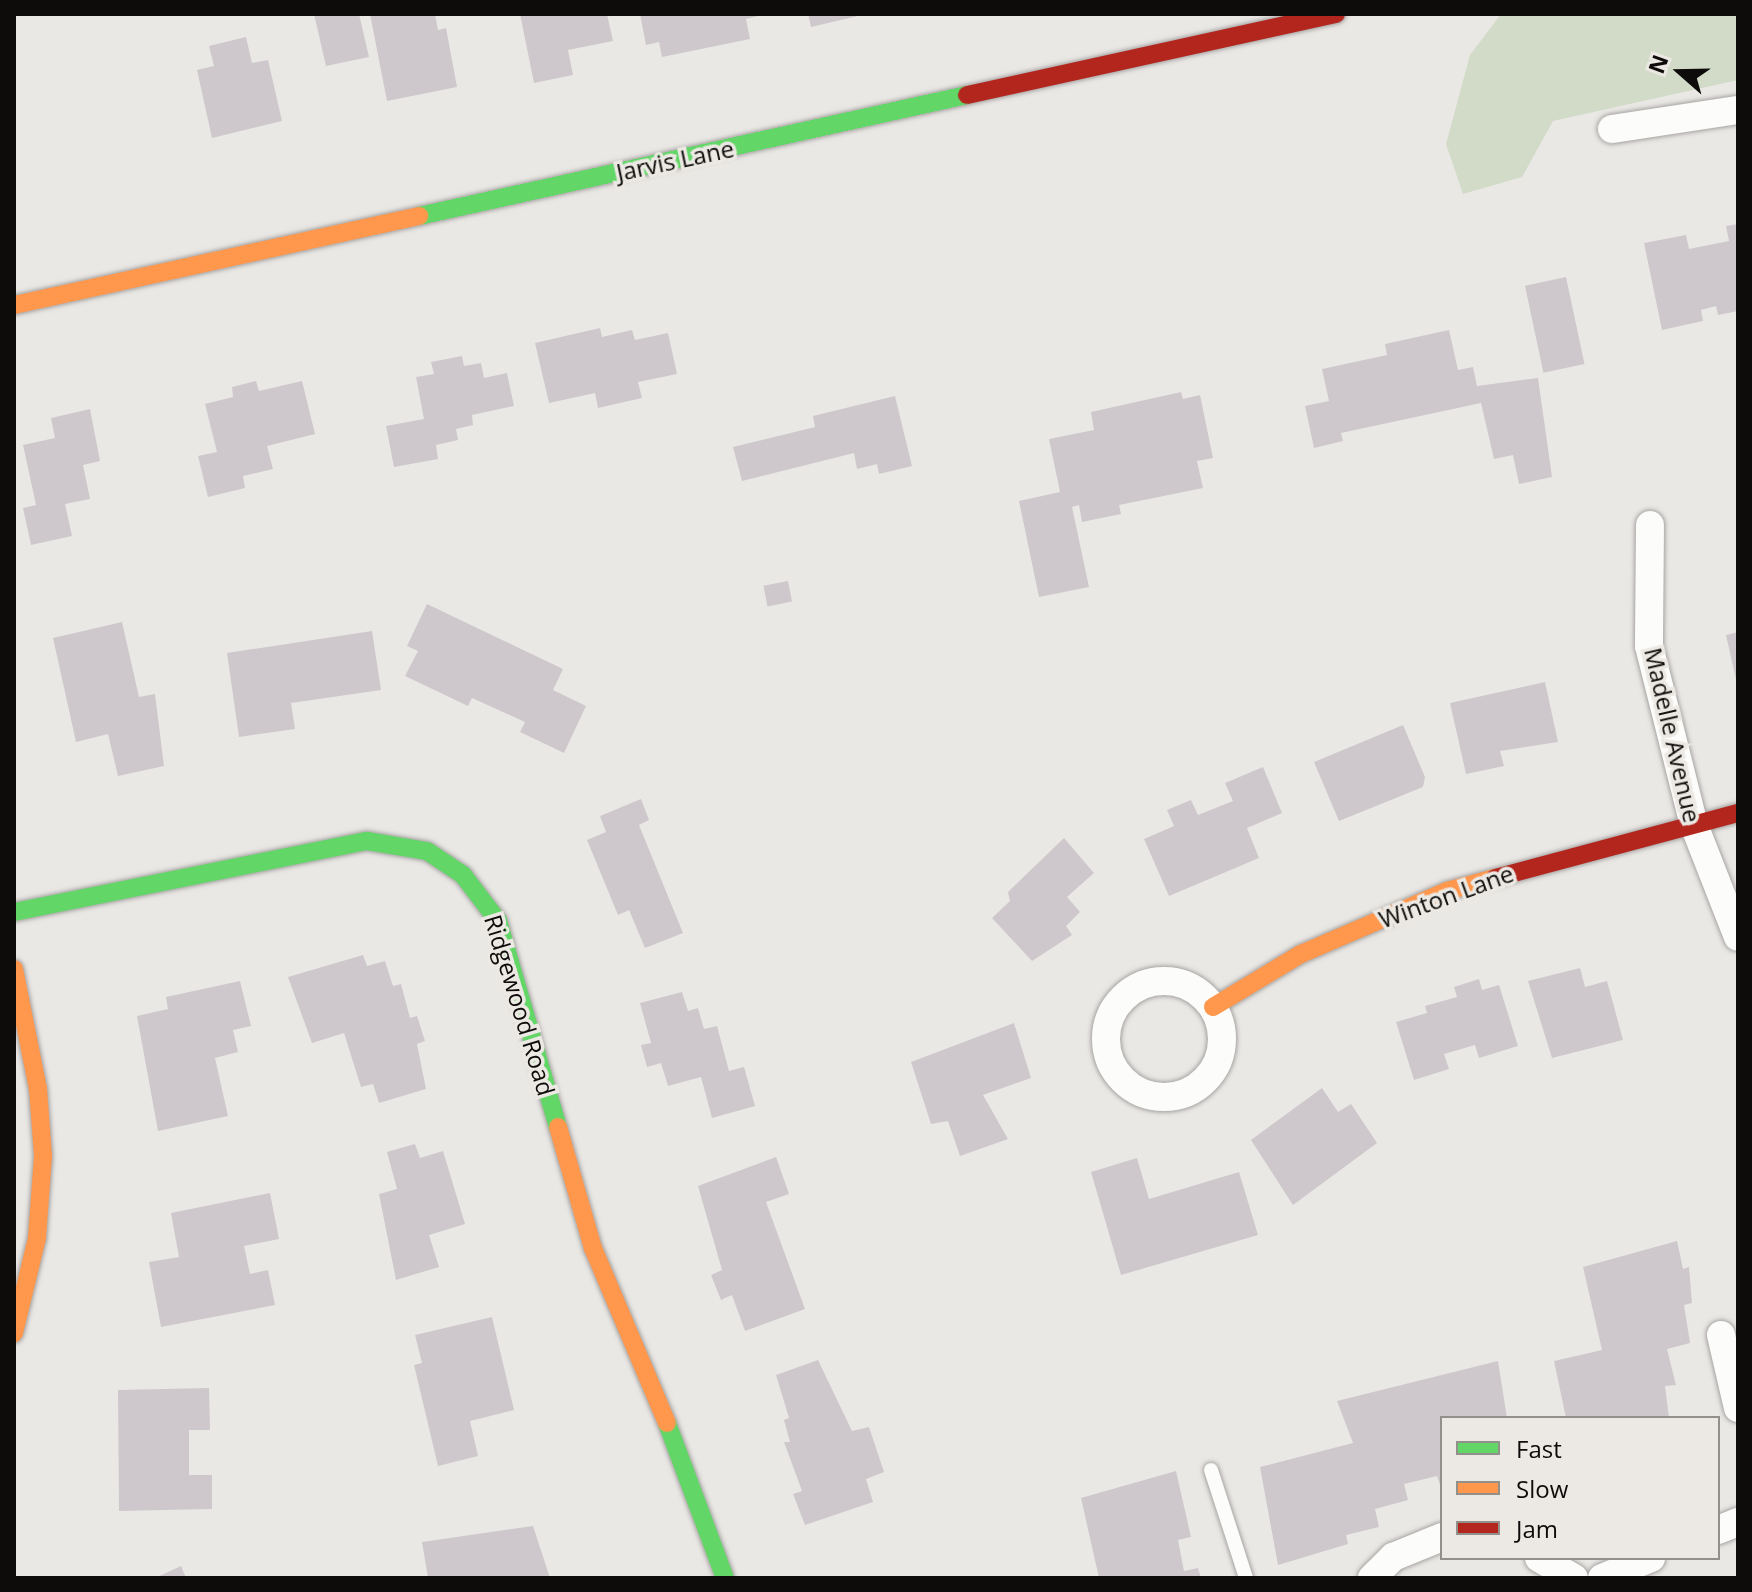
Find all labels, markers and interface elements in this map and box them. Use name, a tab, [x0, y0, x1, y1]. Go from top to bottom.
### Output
north arrow	[1640, 32, 1720, 112]
text: N	[1640, 50, 1675, 77]
street label: Jarvis Lane	[614, 134, 736, 186]
street label: Madelle Avenue	[1639, 645, 1707, 825]
street label: Winton Lane	[1375, 858, 1517, 934]
street label: Ridgewood Road	[479, 911, 561, 1099]
legend	[1440, 1416, 1720, 1560]
text: Fast	[1516, 1432, 1562, 1465]
text: Slow	[1516, 1472, 1568, 1505]
text: Jam	[1516, 1512, 1558, 1545]

